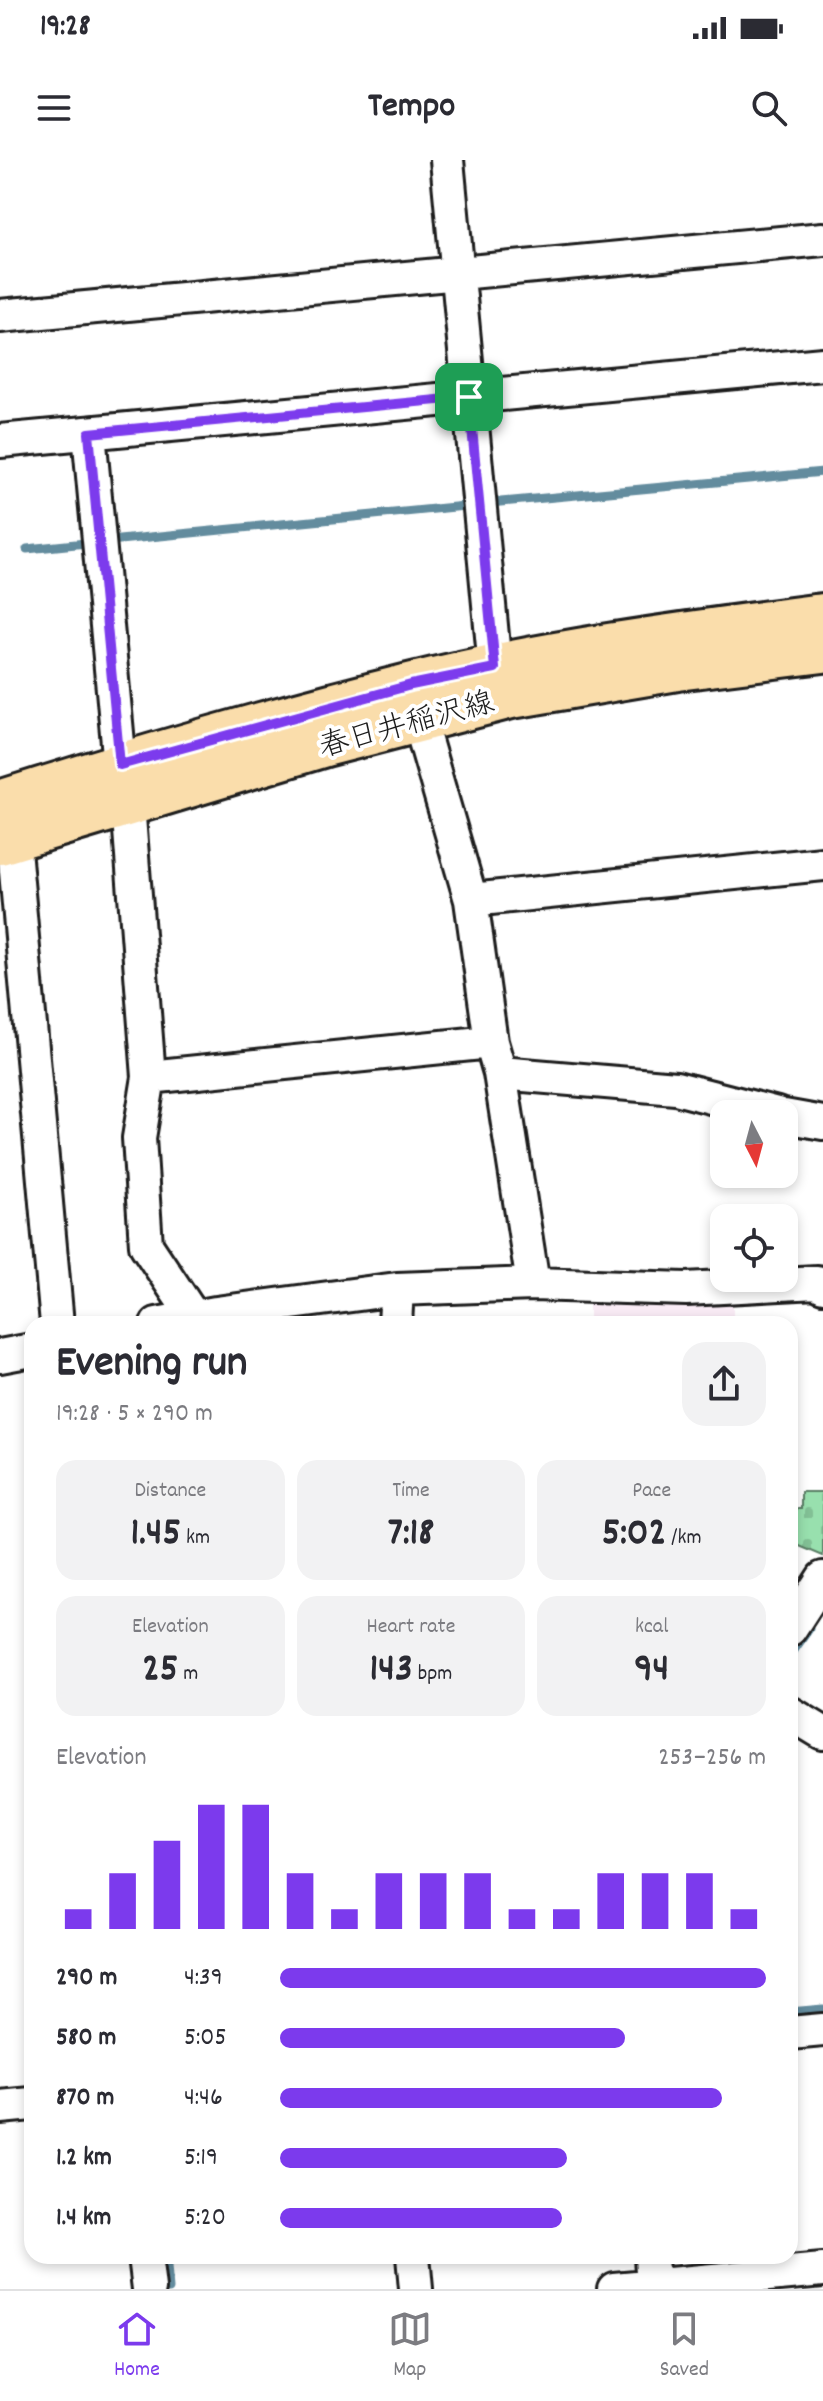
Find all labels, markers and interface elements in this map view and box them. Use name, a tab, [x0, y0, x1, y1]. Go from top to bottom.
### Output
text: 19:28	[40, 7, 90, 50]
text: Tempo	[368, 82, 455, 134]
icon: menu	[32, 86, 76, 130]
icon: search	[747, 86, 791, 130]
pin	[435, 363, 503, 431]
icon: arrive	[447, 375, 491, 419]
street label: 春日井稲沢線	[315, 683, 500, 771]
north arrow	[710, 1100, 798, 1188]
map controls	[710, 1100, 798, 1292]
button: locate	[710, 1204, 798, 1292]
text: Evening run	[56, 1334, 247, 1397]
button: share	[682, 1342, 766, 1426]
text: 19:28 · 5 × 290 m	[56, 1396, 213, 1433]
text: Distance	[134, 1476, 206, 1507]
text: Time	[392, 1476, 430, 1507]
text: Pace	[632, 1476, 671, 1507]
text: 1.45	[130, 1507, 181, 1564]
text: 7:18	[388, 1507, 434, 1564]
text: 5:02	[602, 1507, 666, 1564]
text: km	[181, 1523, 210, 1554]
text: /km	[666, 1523, 702, 1554]
text: Elevation	[132, 1612, 209, 1643]
text: Heart rate	[367, 1612, 455, 1643]
text: kcal	[635, 1612, 668, 1643]
text: 25	[142, 1643, 178, 1700]
text: 143	[370, 1643, 413, 1700]
text: 94	[634, 1643, 669, 1700]
text: m	[178, 1659, 198, 1690]
text: bpm	[413, 1659, 452, 1690]
text: Elevation	[56, 1740, 146, 1777]
text: 253–256 m	[658, 1740, 766, 1777]
text: 290 m	[56, 1960, 117, 1997]
text: 4:39	[184, 1960, 223, 1997]
text: 580 m	[56, 2020, 116, 2057]
text: 5:05	[184, 2020, 227, 2057]
text: 870 m	[56, 2080, 114, 2117]
text: 4:46	[184, 2080, 223, 2117]
text: 1.2 km	[56, 2140, 112, 2177]
text: 5:19	[184, 2140, 218, 2177]
text: 1.4 km	[56, 2200, 111, 2237]
text: 5:20	[184, 2200, 226, 2237]
tab: Home	[114, 2307, 160, 2386]
tab: Map	[388, 2307, 432, 2386]
tab: Saved	[660, 2307, 709, 2386]

